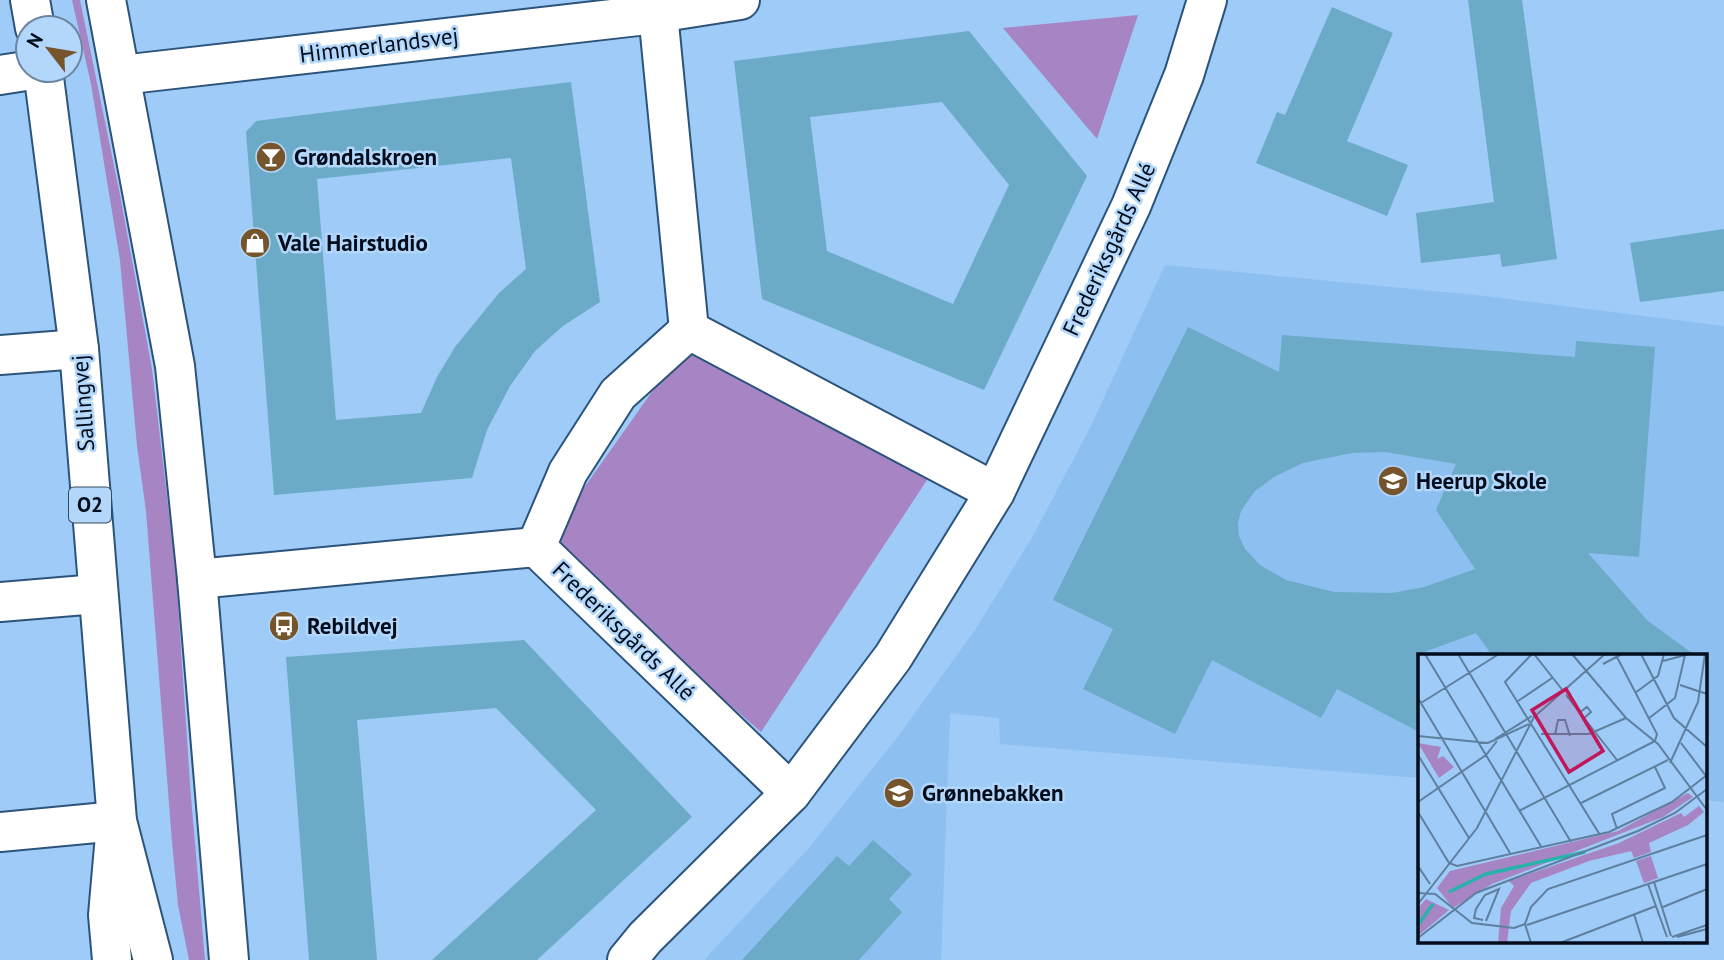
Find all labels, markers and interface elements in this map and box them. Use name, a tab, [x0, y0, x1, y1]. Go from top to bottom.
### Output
north arrow	[14, 14, 84, 84]
street label: Himmerlandsvej	[298, 20, 460, 69]
text: N	[21, 29, 48, 52]
bar icon: Grøndalskroen	[254, 140, 288, 174]
place label: Grøndalskroen	[294, 142, 437, 171]
street label: Frederiksgårds Allé	[1056, 158, 1161, 340]
shop icon: Vale Hairstudio	[238, 226, 272, 260]
place label: Vale Hairstudio	[277, 228, 428, 257]
street label: Sallingvej	[65, 354, 100, 452]
school or university icon: Heerup Skole	[1376, 464, 1410, 498]
place label: Heerup Skole	[1416, 466, 1547, 495]
road number: O2	[69, 488, 111, 522]
street label: Frederiksgårds Allé	[547, 555, 702, 706]
bus stop icon: Rebildvej	[267, 609, 301, 643]
place label: Rebildvej	[307, 611, 398, 640]
inset map	[1418, 654, 1706, 942]
school or university icon: Grønnebakken	[882, 776, 916, 810]
place label: Grønnebakken	[922, 778, 1063, 807]

